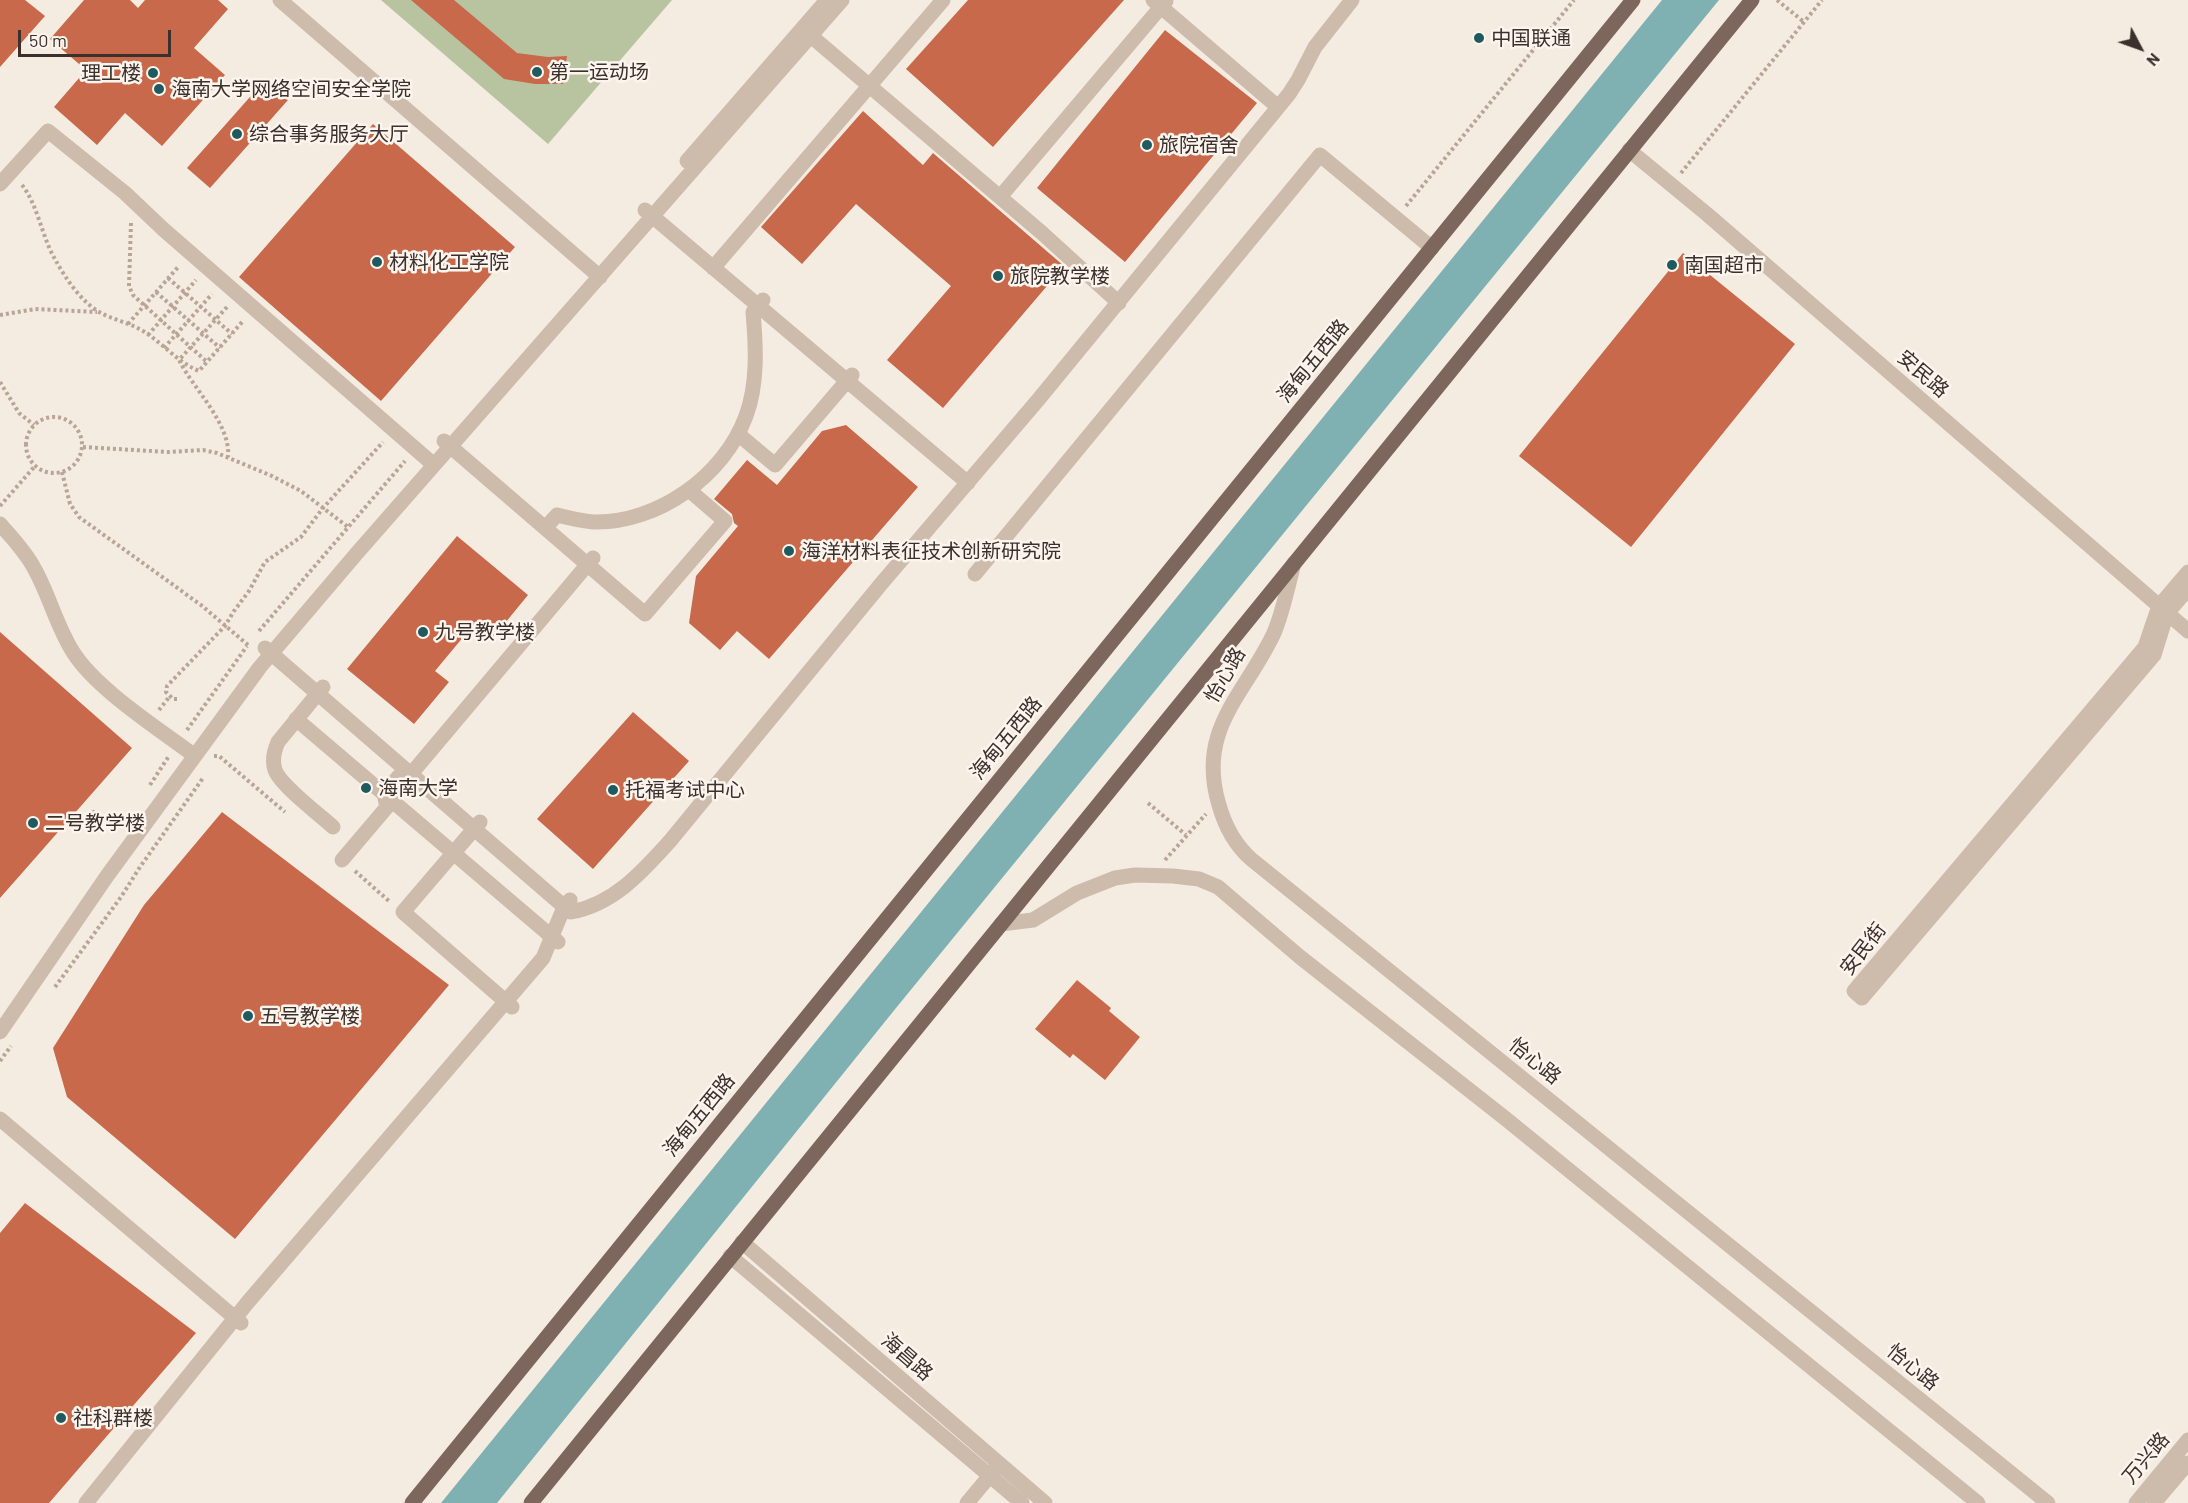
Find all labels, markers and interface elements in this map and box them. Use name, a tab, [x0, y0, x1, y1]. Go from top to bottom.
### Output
scale bar	[21, 18, 174, 56]
north arrow	[2110, 18, 2170, 78]
place label: 中国联通	[1491, 26, 1571, 50]
text: 50 m	[29, 29, 67, 51]
marker: 中国联通	[1472, 31, 1486, 45]
text: N	[2143, 50, 2165, 70]
place label: 第一运动场	[549, 60, 649, 84]
place label: 理工楼	[81, 61, 141, 85]
marker: 第一运动场	[530, 65, 544, 79]
marker: 理工楼	[146, 66, 160, 80]
place label: 海南大学网络空间安全学院	[171, 77, 411, 101]
marker: 海南大学网络空间安全学院	[152, 82, 166, 96]
place label: 综合事务服务大厅	[249, 122, 409, 146]
marker: 综合事务服务大厅	[230, 127, 244, 141]
place label: 旅院宿舍	[1159, 133, 1239, 157]
marker: 旅院宿舍	[1140, 138, 1154, 152]
place label: 材料化工学院	[389, 250, 509, 274]
place label: 南国超市	[1684, 253, 1764, 277]
marker: 材料化工学院	[370, 255, 384, 269]
marker: 南国超市	[1665, 258, 1679, 272]
place label: 旅院教学楼	[1010, 264, 1110, 288]
marker: 旅院教学楼	[991, 269, 1005, 283]
street label: 海甸五西路	[1272, 315, 1354, 407]
street label: 安民路	[1892, 345, 1954, 403]
place label: 海洋材料表征技术创新研究院	[801, 539, 1061, 563]
marker: 海洋材料表征技术创新研究院	[782, 544, 796, 558]
place label: 九号教学楼	[435, 620, 535, 644]
marker: 九号教学楼	[416, 625, 430, 639]
street label: 怡心路	[1200, 643, 1250, 707]
street label: 海甸五西路	[965, 692, 1047, 784]
place label: 海南大学	[378, 776, 458, 800]
place label: 托福考试中心	[625, 778, 745, 802]
marker: 海南大学	[359, 781, 373, 795]
marker: 托福考试中心	[606, 783, 620, 797]
place label: 二号教学楼	[45, 811, 145, 835]
marker: 二号教学楼	[26, 816, 40, 830]
street label: 安民街	[1835, 918, 1891, 980]
place label: 五号教学楼	[260, 1004, 360, 1028]
marker: 五号教学楼	[241, 1009, 255, 1023]
street label: 怡心路	[1504, 1033, 1566, 1089]
street label: 海甸五西路	[658, 1069, 740, 1161]
street label: 海昌路	[876, 1328, 938, 1386]
street label: 怡心路	[1882, 1339, 1944, 1395]
place label: 社科群楼	[73, 1406, 153, 1430]
marker: 社科群楼	[54, 1411, 68, 1425]
street label: 万兴路	[2118, 1427, 2174, 1489]

